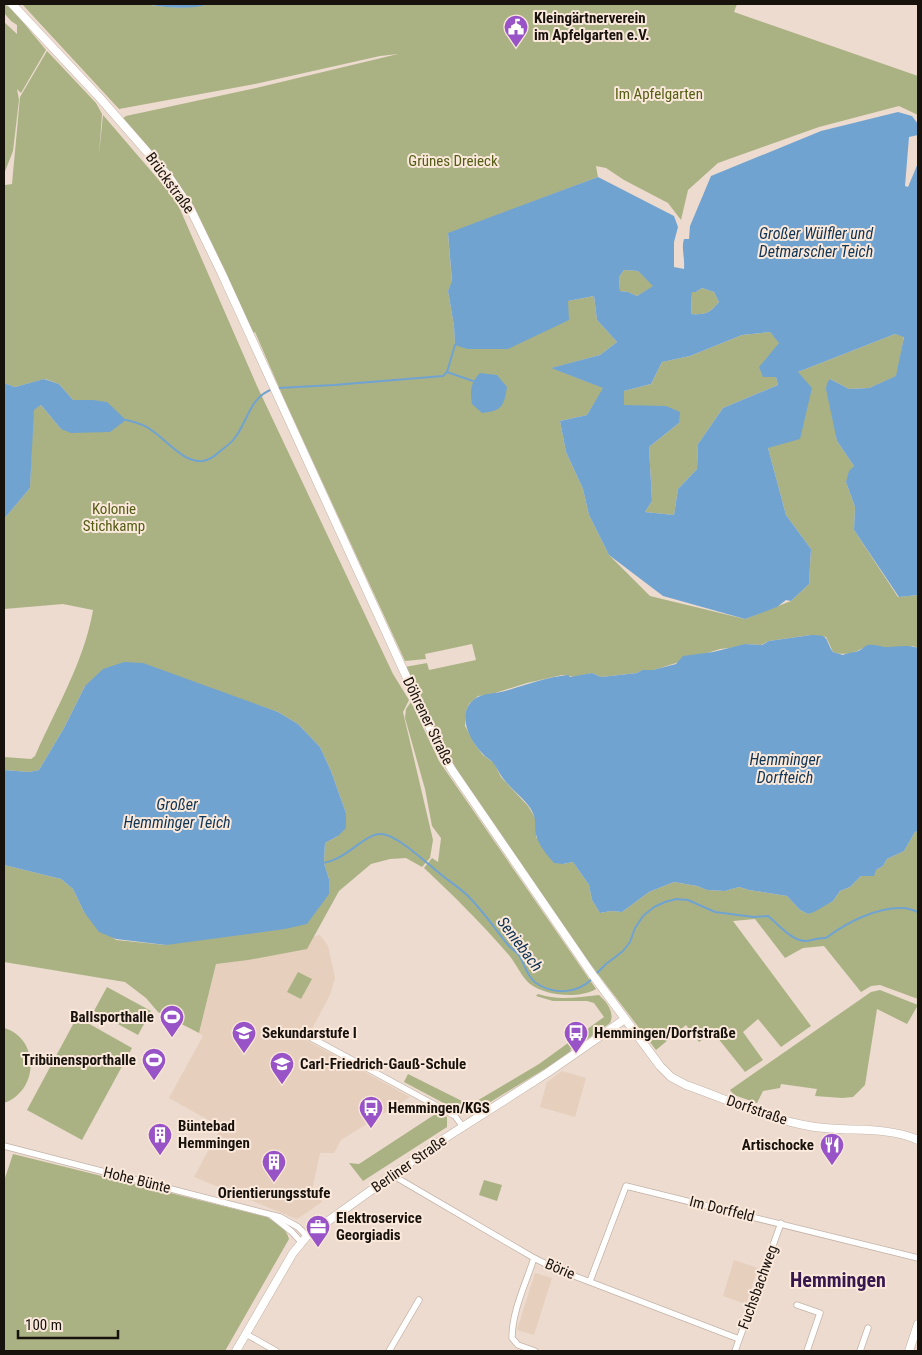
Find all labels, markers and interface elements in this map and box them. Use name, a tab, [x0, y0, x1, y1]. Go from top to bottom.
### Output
place label: Kleingärtnerverein im Apfelgarten e.V.	[534, 9, 650, 44]
public building icon: Kleingärtnerverein im Apfelgarten e.V.	[503, 14, 529, 48]
park label: Im Apfelgarten	[615, 85, 703, 103]
street label: Brückstraße	[142, 149, 198, 217]
park label: Grünes Dreieck	[408, 152, 498, 170]
water label: Großer Wülfler und Detmarscher Teich	[759, 224, 873, 261]
park label: Kolonie Stichkamp	[83, 500, 145, 535]
street label: Döhrener Straße	[399, 674, 457, 768]
water label: Hemminger Dorfteich	[749, 750, 822, 787]
water label: Großer Hemminger Teich	[123, 795, 231, 832]
water label: Seniebach	[493, 913, 547, 975]
sports icon: Ballsporthalle	[159, 1004, 185, 1038]
place label: Ballsporthalle	[70, 1008, 154, 1026]
school or university icon: Sekundarstufe I	[231, 1020, 257, 1054]
bus stop icon: Hemmingen/Dorfstraße	[563, 1020, 589, 1054]
place label: Sekundarstufe I	[262, 1024, 357, 1042]
place label: Hemmingen/Dorfstraße	[594, 1024, 736, 1042]
sports icon: Tribünensporthalle	[141, 1047, 167, 1081]
place label: Tribünensporthalle	[22, 1051, 136, 1069]
school or university icon: Carl-Friedrich-Gauß-Schule	[269, 1051, 295, 1085]
place label: Carl-Friedrich-Gauß-Schule	[300, 1055, 466, 1073]
street label: Dorfstraße	[724, 1091, 790, 1129]
bus stop icon: Hemmingen/KGS	[358, 1095, 384, 1129]
place label: Hemmingen/KGS	[388, 1099, 490, 1117]
place label: Büntebad Hemmingen	[178, 1117, 250, 1152]
building icon: Büntebad Hemmingen	[147, 1122, 173, 1156]
street label: Berliner Straße	[368, 1132, 450, 1196]
restaurant icon: Artischocke	[819, 1132, 845, 1166]
place label: Artischocke	[742, 1136, 814, 1154]
building icon: Orientierungsstufe	[261, 1149, 287, 1183]
street label: Hohe Bünte	[101, 1163, 173, 1197]
place label: Orientierungsstufe	[218, 1184, 330, 1202]
street label: Im Dorffeld	[688, 1192, 756, 1226]
place label: Elektroservice Georgiadis	[336, 1209, 422, 1244]
office icon: Elektroservice Georgiadis	[305, 1214, 331, 1248]
street label: Fuchsbachweg	[734, 1242, 782, 1332]
street label: Börie	[542, 1255, 578, 1283]
district label: Hemmingen	[790, 1268, 886, 1292]
scale bar	[18, 1308, 118, 1340]
text: 100 m	[25, 1316, 62, 1334]

